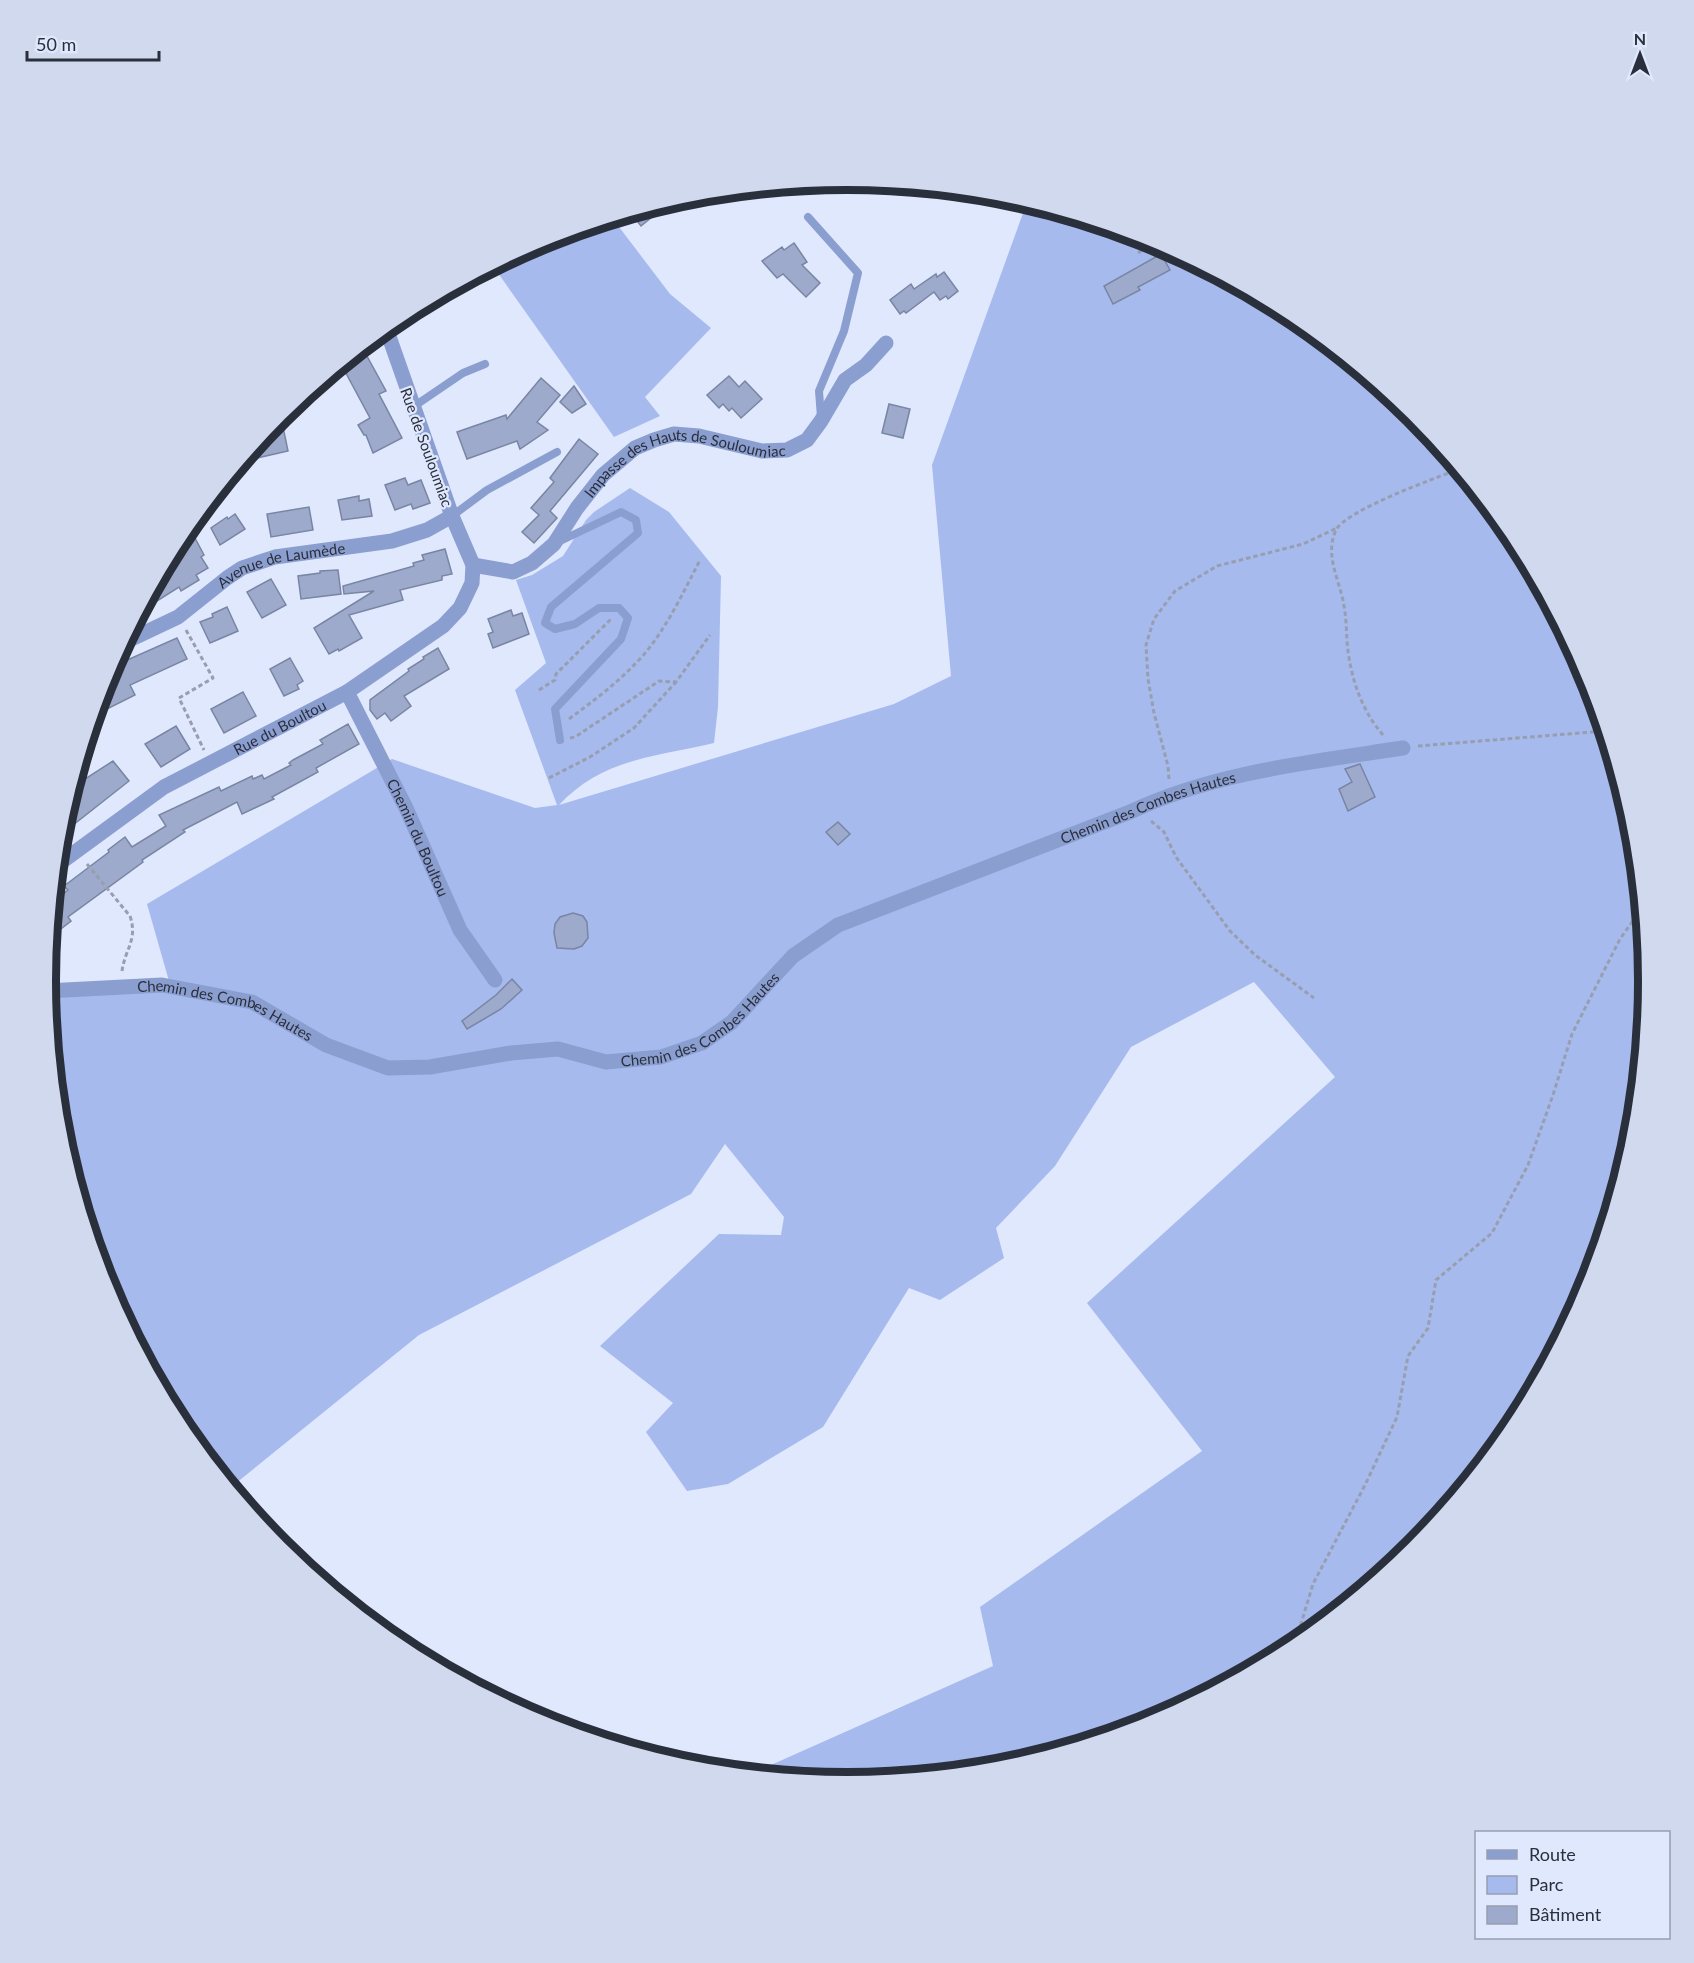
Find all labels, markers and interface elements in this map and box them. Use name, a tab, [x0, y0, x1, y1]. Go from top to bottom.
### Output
scale bar	[27, 24, 159, 62]
north arrow	[1610, 24, 1670, 84]
text: N	[1634, 29, 1646, 48]
text: 50 m	[36, 33, 76, 55]
street label: Rue de Souloumiac	[397, 385, 457, 509]
street label: Impasse des Hauts de Souloumiac	[580, 425, 786, 501]
street label: Avenue de Laumède	[213, 539, 346, 592]
street label: Rue du Boultou	[230, 696, 329, 759]
street label: Chemin des Combes Hautes	[1058, 768, 1237, 847]
street label: Chemin du Boultou	[384, 776, 453, 899]
street label: Chemin des Combes Hautes	[620, 968, 783, 1070]
street label: Chemin des Combes Hautes	[137, 976, 316, 1044]
legend	[1475, 1831, 1670, 1939]
text: Route	[1529, 1843, 1576, 1865]
text: Parc	[1529, 1873, 1564, 1895]
text: Bâtiment	[1529, 1903, 1602, 1925]

